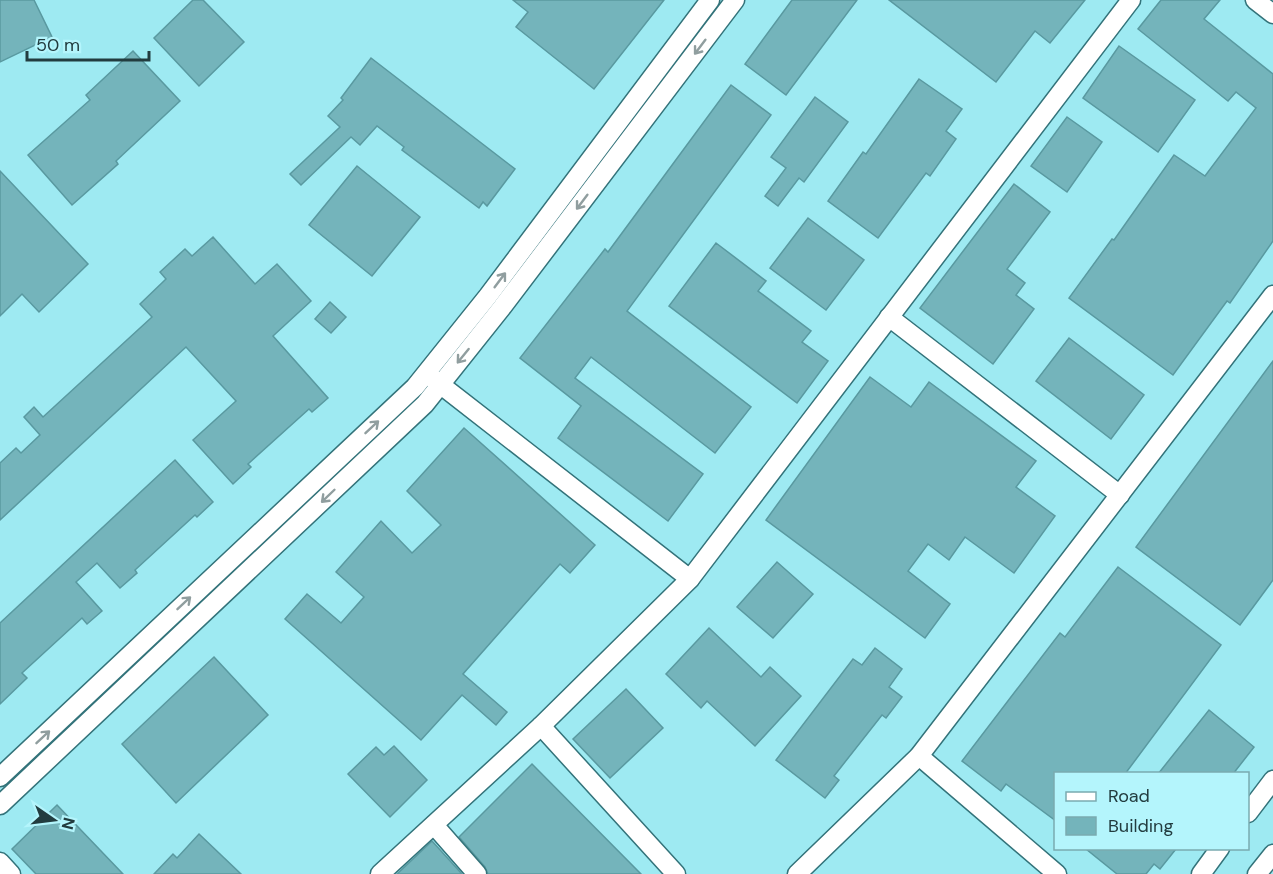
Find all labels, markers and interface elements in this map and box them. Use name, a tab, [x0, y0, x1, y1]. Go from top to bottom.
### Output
scale bar	[27, 24, 148, 62]
text: 50 m	[36, 33, 80, 57]
one-way arrow	[694, 38, 706, 54]
one-way arrow	[576, 194, 589, 210]
one-way arrow	[493, 272, 506, 288]
one-way arrow	[456, 348, 469, 364]
one-way arrow	[365, 420, 380, 434]
one-way arrow	[320, 489, 335, 503]
one-way arrow	[177, 596, 192, 611]
one-way arrow	[35, 730, 50, 744]
legend	[1054, 772, 1249, 850]
text: Road	[1108, 784, 1150, 808]
north arrow	[24, 790, 84, 850]
text: Building	[1108, 814, 1173, 838]
text: N	[56, 815, 80, 832]

